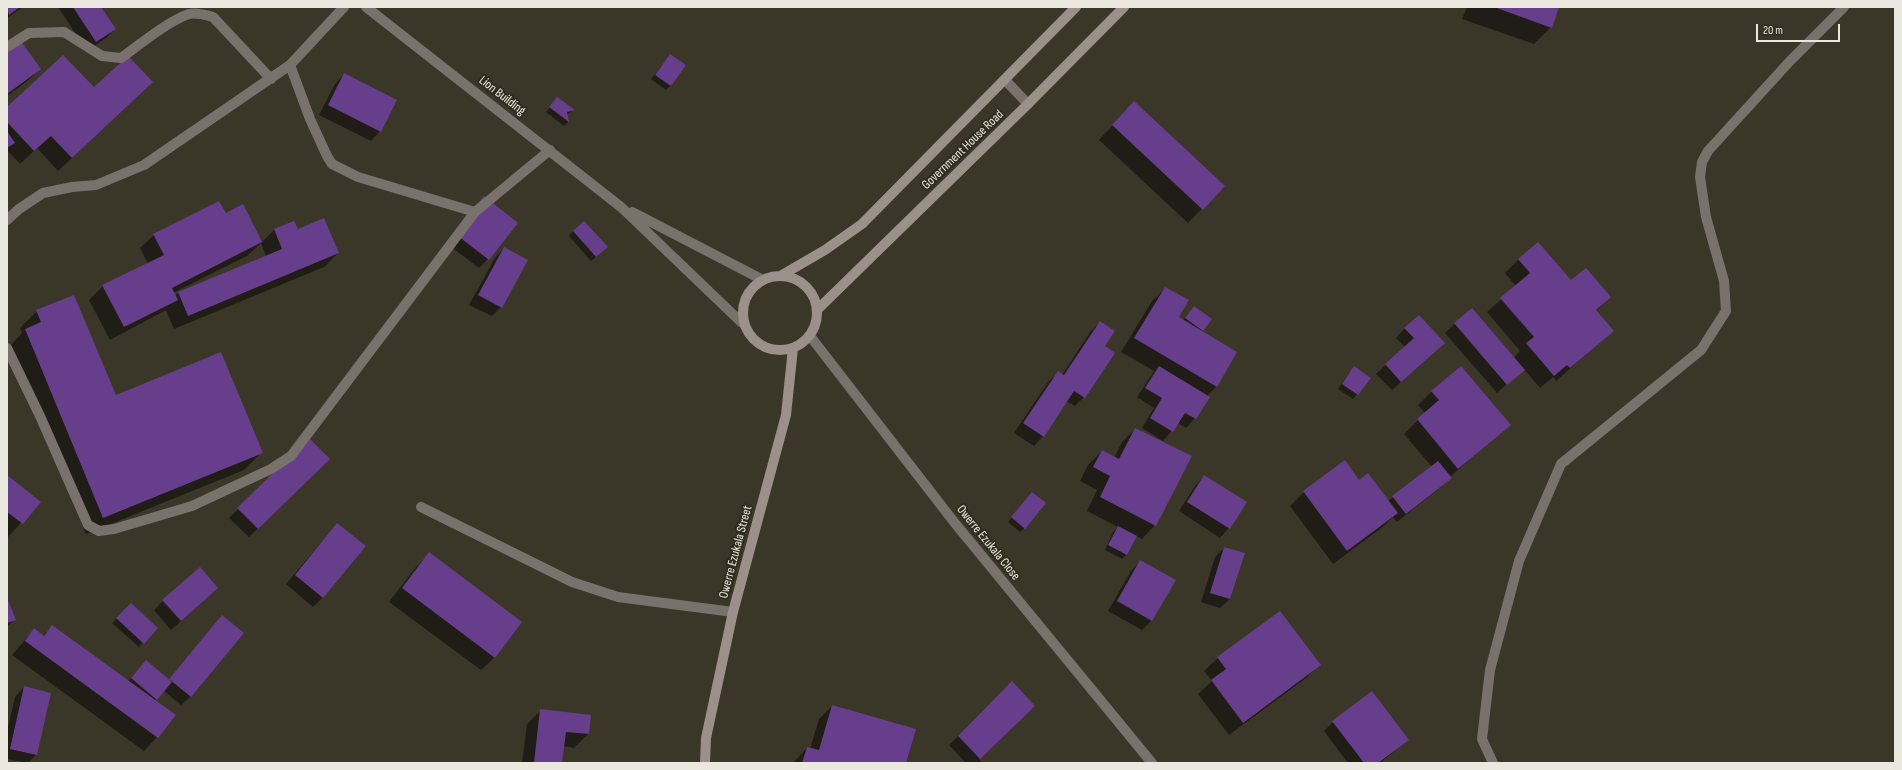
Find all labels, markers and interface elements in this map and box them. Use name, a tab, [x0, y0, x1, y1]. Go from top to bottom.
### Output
scale bar	[1758, 16, 1842, 42]
text: 20 m	[1763, 23, 1783, 38]
street label: Lion Building	[476, 73, 528, 119]
street label: Government House Road	[919, 107, 1007, 193]
street label: Owerre Ezukala Close	[953, 502, 1023, 584]
street label: Owerre Ezukala Street	[716, 504, 756, 600]

